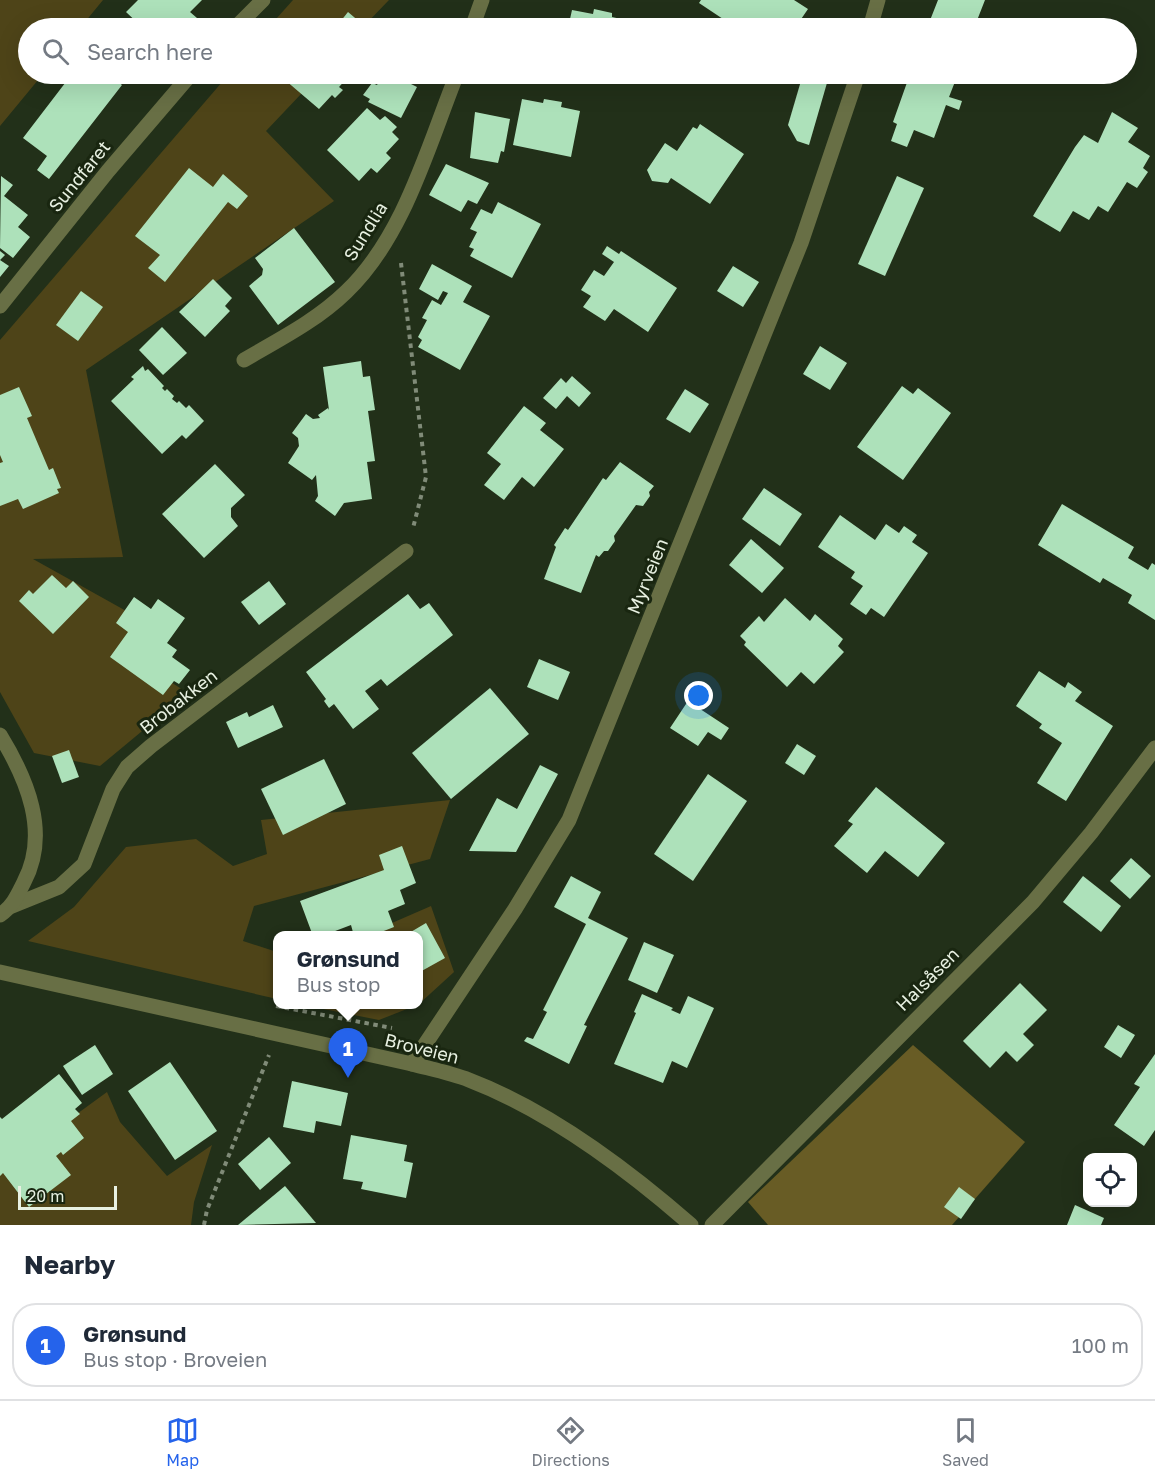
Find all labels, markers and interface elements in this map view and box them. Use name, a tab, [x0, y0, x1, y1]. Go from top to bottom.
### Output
search box	[18, 18, 1137, 84]
icon: search	[39, 35, 72, 68]
text: Search here	[87, 38, 213, 65]
street label: Sundfaret	[44, 136, 114, 216]
street label: Sundlia	[338, 197, 392, 265]
street label: Myrveien	[622, 535, 672, 617]
street label: Brobakken	[135, 664, 221, 738]
your location	[684, 681, 713, 710]
popup	[273, 931, 423, 1009]
street label: Halsåsen	[891, 943, 963, 1015]
text: Grønsund	[296, 945, 400, 972]
text: Bus stop	[296, 972, 380, 996]
pin: 1	[328, 1028, 368, 1078]
street label: Broveien	[383, 1028, 461, 1068]
map controls	[1083, 1153, 1137, 1207]
button: locate	[1083, 1153, 1137, 1207]
scale bar	[18, 1183, 117, 1210]
text: 20 m	[27, 1186, 64, 1206]
text: Nearby	[24, 1249, 115, 1280]
text: Grønsund	[83, 1320, 186, 1347]
text: 1	[40, 1333, 51, 1357]
text: 100 m	[1072, 1333, 1129, 1357]
text: Bus stop · Broveien	[83, 1347, 267, 1371]
tab: Map	[166, 1414, 199, 1470]
tab: Directions	[532, 1414, 610, 1470]
tab: Saved	[942, 1414, 989, 1470]

